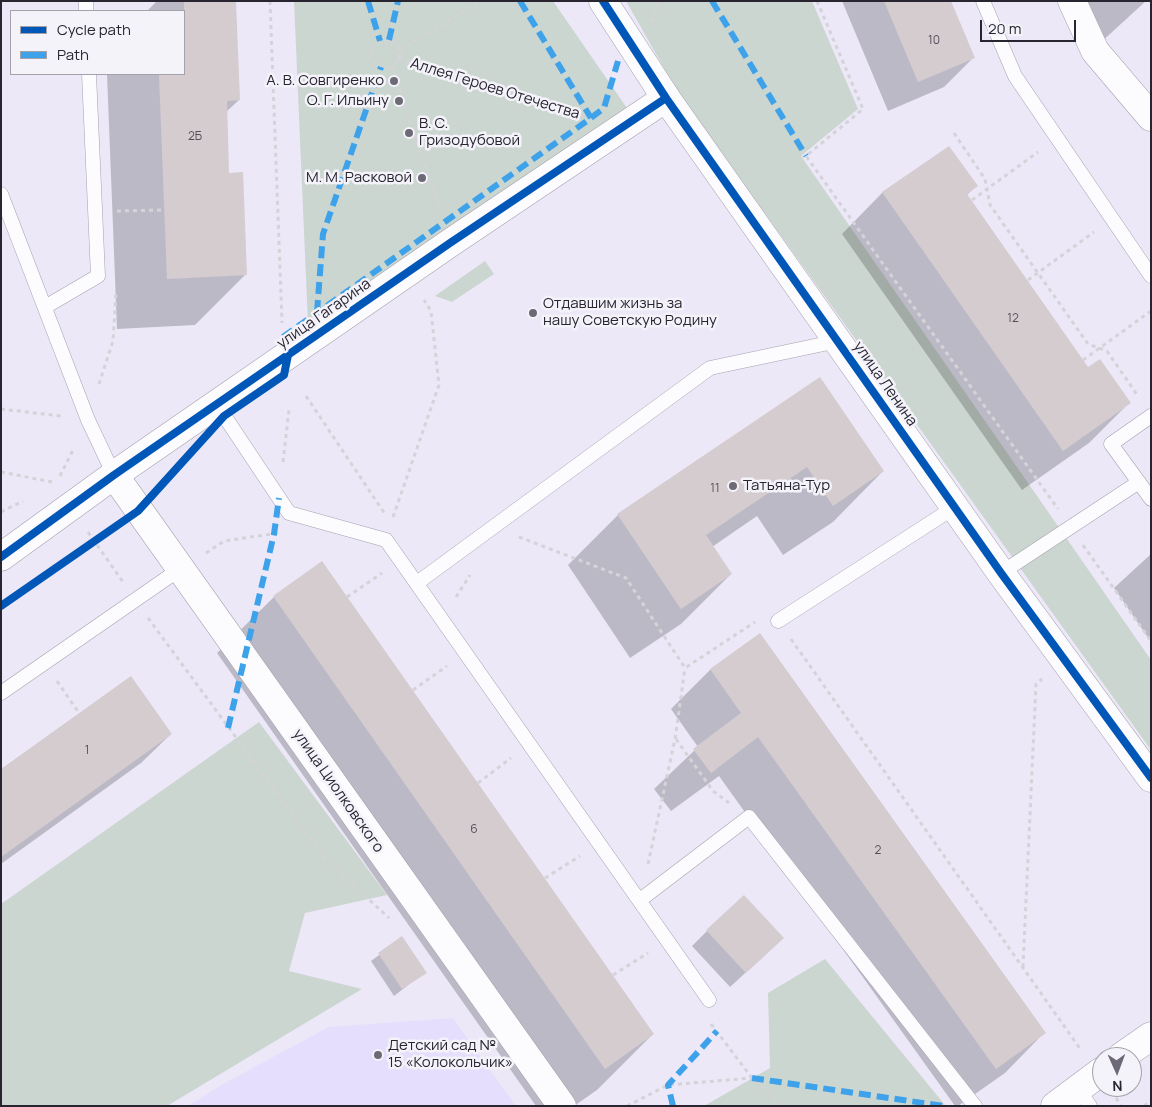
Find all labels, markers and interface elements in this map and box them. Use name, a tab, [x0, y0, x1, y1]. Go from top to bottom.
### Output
legend	[10, 10, 185, 75]
scale bar	[982, 10, 1078, 42]
text: 20 m	[988, 18, 1021, 39]
text: Cycle path	[57, 19, 131, 40]
house number: 10	[928, 34, 940, 48]
text: Path	[57, 44, 89, 65]
street label: Аллея Героев Отечества	[408, 55, 582, 123]
place label: А. В. Совгиренко	[266, 72, 384, 90]
marker: А. В. Совгиренко	[388, 75, 400, 87]
place label: О. Г. Ильину	[307, 92, 389, 110]
marker: О. Г. Ильину	[393, 95, 405, 107]
place label: В. С. Гризодубовой	[419, 115, 520, 150]
marker: В. С. Гризодубовой	[403, 127, 415, 139]
house number: 2Б	[188, 130, 202, 144]
place label: М. М. Расковой	[306, 169, 412, 187]
marker: М. М. Расковой	[416, 172, 428, 184]
street label: улица Гагарина	[274, 275, 374, 353]
place label: Отдавшим жизнь за нашу Советскую Родину	[543, 295, 717, 330]
marker: Отдавшим жизнь за нашу Советскую Родину	[527, 307, 539, 319]
house number: 12	[1007, 312, 1019, 326]
street label: улица Ленина	[849, 338, 921, 430]
place label: Татьяна-Тур	[743, 477, 830, 495]
marker: Татьяна-Тур	[727, 480, 739, 492]
house number: 11	[710, 482, 720, 496]
street label: улица Циолковского	[289, 726, 387, 856]
house number: 1	[85, 744, 89, 758]
house number: 6	[470, 823, 478, 837]
house number: 2	[875, 844, 881, 858]
place label: Детский сад № 15 «Колокольчик»	[388, 1037, 513, 1072]
north arrow	[1092, 1047, 1142, 1097]
marker: Детский сад № 15 «Колокольчик»	[372, 1049, 384, 1061]
text: N	[1112, 1077, 1123, 1096]

